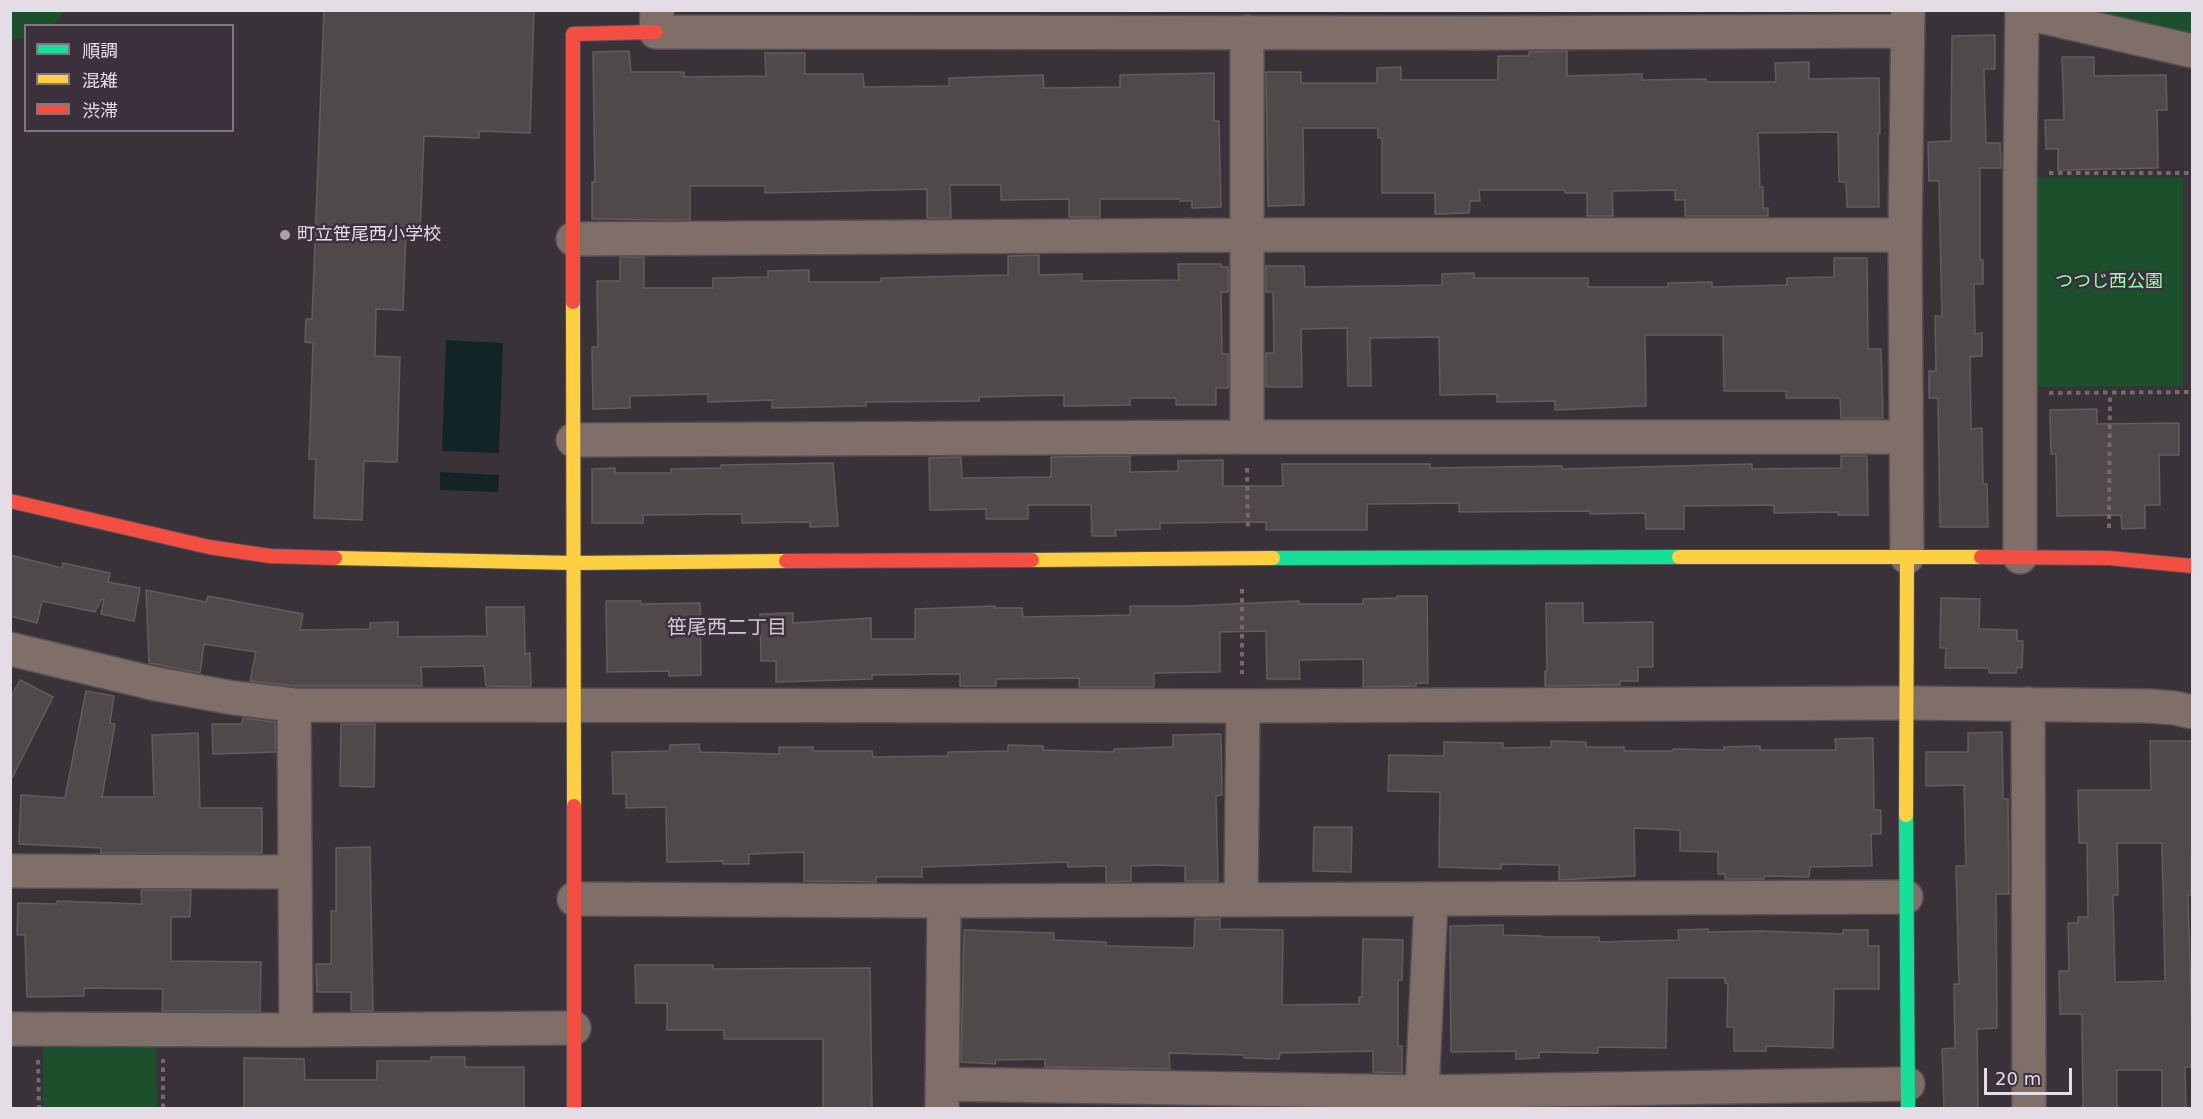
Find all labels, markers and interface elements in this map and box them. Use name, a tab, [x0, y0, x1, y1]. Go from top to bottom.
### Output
legend	[24, 24, 234, 132]
text: 順調	[82, 40, 118, 61]
text: 混雑	[82, 70, 118, 91]
text: 渋滞	[82, 100, 118, 121]
place label: 町立笹尾西小学校	[297, 224, 441, 246]
marker: 町立笹尾西小学校	[278, 228, 292, 242]
park label: つつじ西公園	[2055, 271, 2163, 293]
district label: 笹尾西二丁目	[667, 617, 787, 641]
scale bar	[1987, 1056, 2076, 1094]
text: 20 m	[1995, 1068, 2041, 1089]

